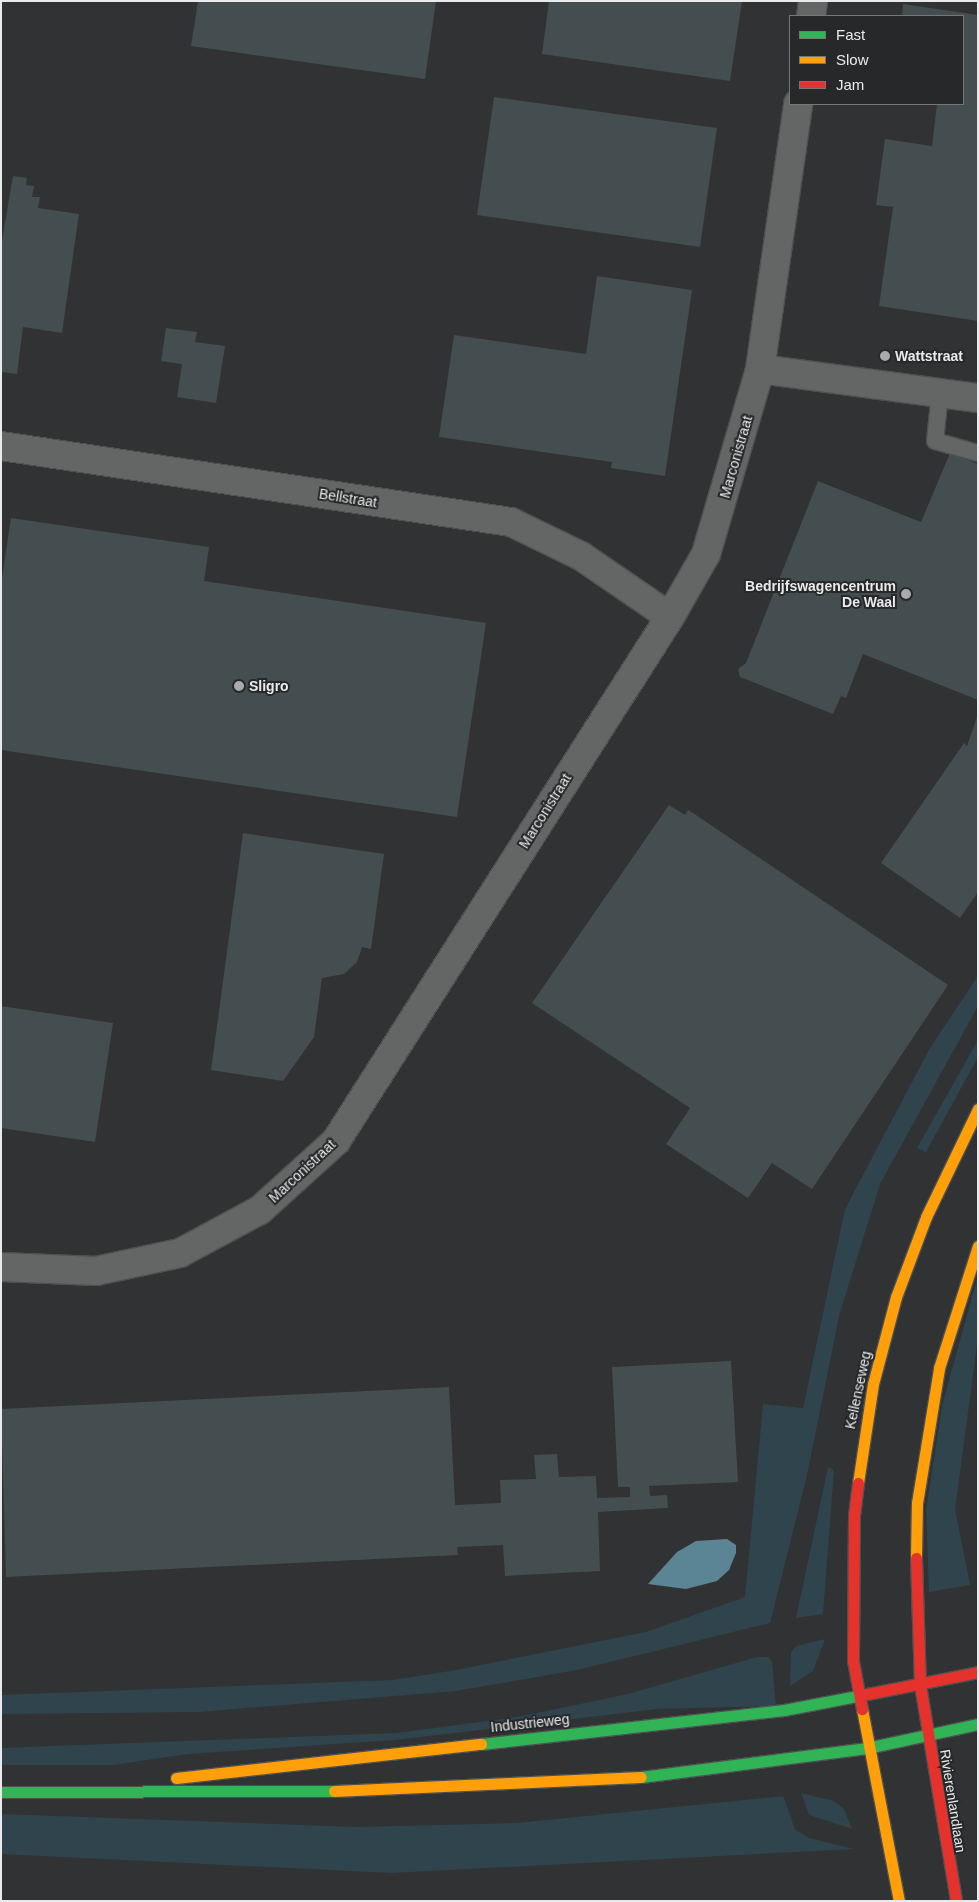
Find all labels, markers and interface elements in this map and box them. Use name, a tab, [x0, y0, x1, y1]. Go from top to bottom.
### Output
legend	[789, 15, 964, 105]
text: Fast	[836, 26, 865, 43]
text: Slow	[836, 51, 869, 68]
text: Jam	[836, 76, 864, 93]
place label: Wattstraat	[895, 348, 963, 364]
marker: Wattstraat	[879, 350, 891, 362]
street label: Marconistraat	[716, 414, 756, 500]
street label: Bellstraat	[318, 485, 378, 511]
place label: Bedrijfswagencentrum De Waal	[745, 578, 896, 610]
marker: Bedrijfswagencentrum De Waal	[900, 588, 912, 600]
place label: Sligro	[249, 678, 289, 694]
marker: Sligro	[233, 680, 245, 692]
street label: Marconistraat	[515, 771, 575, 851]
street label: Marconistraat	[265, 1136, 339, 1206]
street label: Kellenseweg	[842, 1349, 874, 1431]
street label: Industrieweg	[490, 1710, 570, 1736]
street label: Rivierenlandlaan	[937, 1748, 969, 1854]

